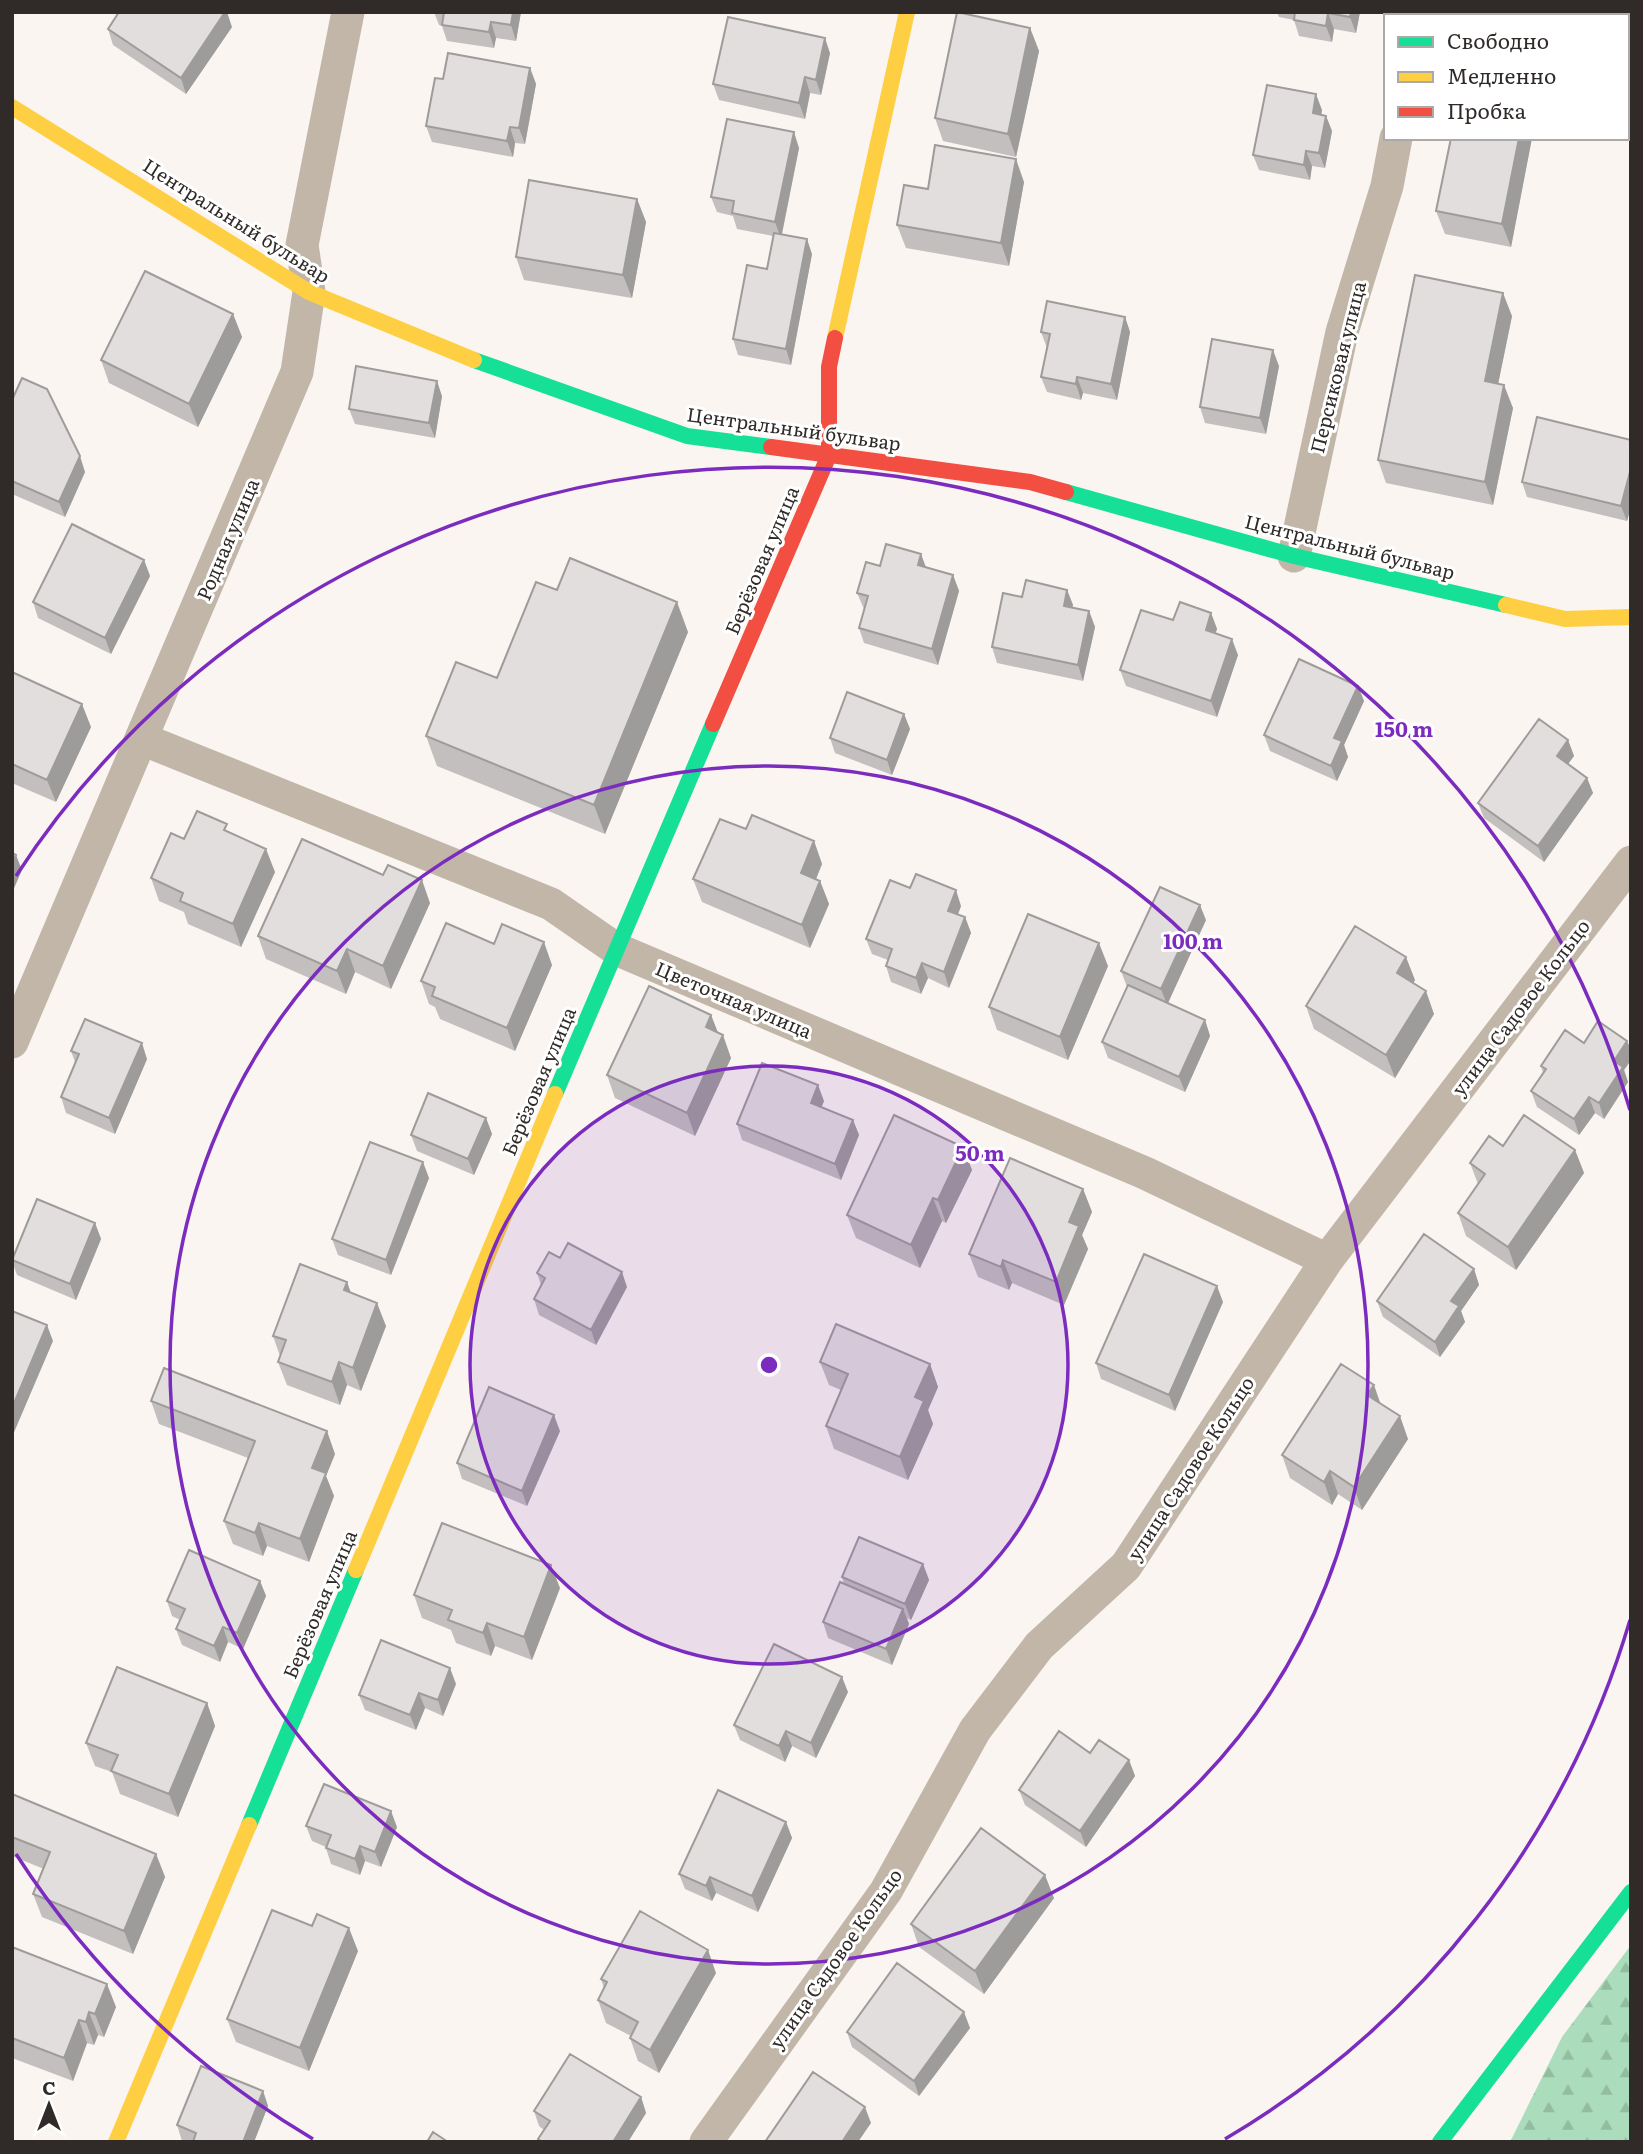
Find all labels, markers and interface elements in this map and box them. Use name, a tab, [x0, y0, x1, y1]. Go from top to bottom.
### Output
legend	[1384, 14, 1629, 140]
text: Свободно	[1447, 24, 1549, 55]
text: Медленно	[1447, 59, 1556, 90]
text: Пробка	[1447, 94, 1527, 125]
street label: Центральный бульвар	[138, 151, 336, 289]
street label: Персиковая улица	[1302, 277, 1372, 456]
street label: Центральный бульвар	[685, 399, 903, 457]
street label: Родная улица	[189, 473, 266, 604]
street label: Берёзовая улица	[717, 481, 805, 639]
street label: Центральный бульвар	[1242, 506, 1458, 586]
text: 150 m	[1375, 712, 1433, 743]
street label: улица Садовое Кольцо	[1444, 913, 1596, 1101]
text: 100 m	[1163, 924, 1223, 955]
street label: Цветочная улица	[651, 953, 817, 1045]
street label: Берёзовая улица	[494, 1002, 582, 1160]
text: 50 m	[955, 1136, 1005, 1167]
centre of rings	[757, 1353, 781, 1377]
street label: улица Садовое Кольцо	[1120, 1370, 1260, 1566]
street label: Берёзовая улица	[275, 1525, 363, 1683]
street label: улица Садовое Кольцо	[762, 1862, 908, 2054]
north arrow	[14, 2070, 84, 2140]
text: С	[42, 2073, 56, 2101]

